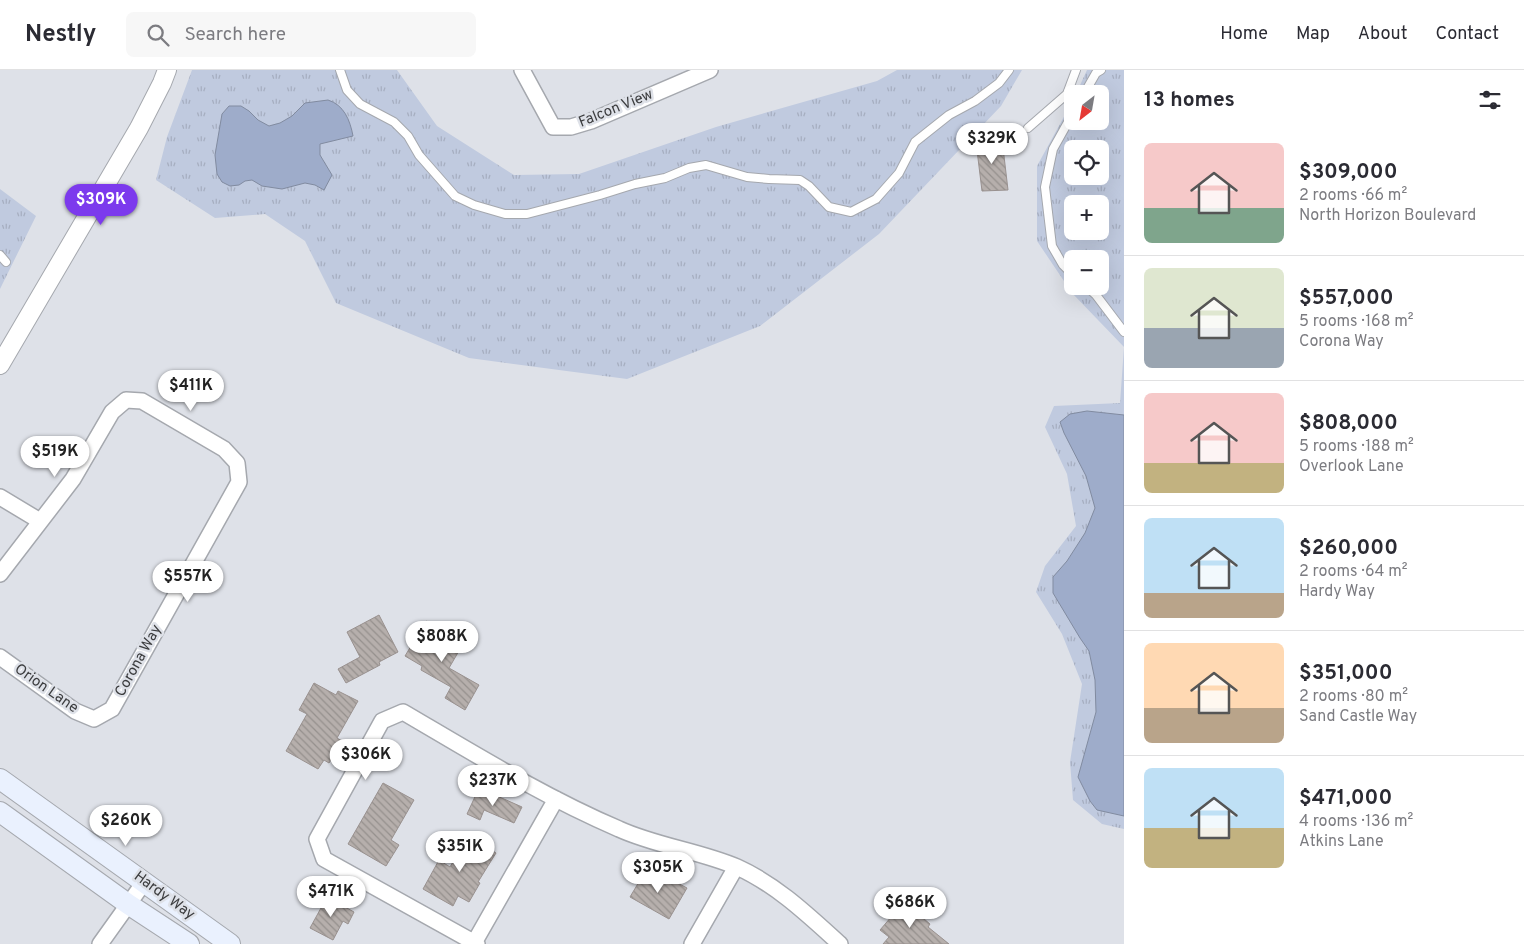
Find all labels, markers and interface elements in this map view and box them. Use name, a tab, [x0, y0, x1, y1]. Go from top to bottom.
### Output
search box	[126, 12, 476, 57]
text: Nestly	[25, 20, 96, 50]
icon: search	[144, 21, 172, 49]
text: Search here	[184, 23, 286, 47]
text: Home	[1220, 23, 1268, 46]
text: Map	[1296, 23, 1330, 46]
text: About	[1358, 23, 1407, 46]
text: Contact	[1435, 23, 1499, 46]
street label: Falcon View	[576, 85, 656, 133]
north arrow	[1064, 85, 1109, 130]
map controls	[1064, 85, 1109, 295]
icon: filters	[1476, 86, 1504, 114]
text: 13 homes	[1144, 87, 1235, 114]
pin: $329K	[957, 122, 1027, 165]
text: $329K	[967, 129, 1017, 149]
button: locate	[1064, 140, 1109, 185]
text: $309,000	[1299, 159, 1397, 186]
icon: home	[1184, 163, 1244, 223]
pin: $309K	[66, 184, 136, 226]
text: 2 rooms · 66 m²	[1299, 186, 1407, 206]
text: $309K	[76, 190, 126, 210]
button: +	[1064, 195, 1109, 240]
text: North Horizon Boulevard	[1299, 206, 1476, 226]
button: −	[1064, 250, 1109, 295]
text: $557,000	[1299, 285, 1394, 312]
icon: home	[1184, 288, 1244, 348]
text: 5 rooms · 168 m²	[1299, 312, 1414, 332]
text: Corona Way	[1299, 332, 1384, 352]
pin: $411K	[156, 370, 226, 412]
text: $411K	[169, 376, 213, 396]
text: $808,000	[1299, 410, 1398, 437]
icon: home	[1184, 413, 1244, 473]
pin: $519K	[20, 436, 90, 478]
text: 5 rooms · 188 m²	[1299, 437, 1414, 457]
text: $519K	[32, 442, 79, 462]
text: Overlook Lane	[1299, 457, 1404, 477]
text: $260,000	[1299, 535, 1398, 562]
icon: home	[1184, 538, 1244, 598]
pin: $557K	[153, 560, 223, 603]
text: 2 rooms · 64 m²	[1299, 562, 1408, 582]
text: $557K	[163, 567, 213, 587]
text: Hardy Way	[1299, 582, 1375, 602]
pin: $808K	[407, 620, 477, 663]
street label: Corona Way	[111, 622, 167, 700]
text: $808K	[416, 627, 468, 647]
street label: Orion Lane	[10, 660, 82, 718]
text: $351,000	[1299, 660, 1393, 687]
icon: home	[1184, 663, 1244, 723]
text: 2 rooms · 80 m²	[1299, 687, 1408, 707]
text: Sand Castle Way	[1299, 707, 1417, 727]
pin: $306K	[331, 738, 401, 781]
text: $306K	[341, 745, 391, 765]
pin: $237K	[458, 764, 528, 807]
text: $237K	[469, 771, 517, 791]
text: $471,000	[1299, 785, 1392, 812]
icon: home	[1184, 788, 1244, 848]
pin: $260K	[91, 804, 161, 847]
text: $260K	[100, 811, 152, 831]
text: 4 rooms · 136 m²	[1299, 812, 1413, 832]
pin: $351K	[425, 830, 495, 873]
text: Atkins Lane	[1299, 832, 1384, 852]
text: $351K	[437, 837, 483, 857]
pin: $305K	[623, 852, 693, 894]
text: $305K	[633, 858, 683, 878]
street label: Hardy Way	[130, 867, 198, 925]
pin: $471K	[296, 876, 366, 918]
text: $471K	[308, 882, 354, 902]
pin: $686K	[875, 886, 945, 929]
text: $686K	[885, 893, 935, 913]

